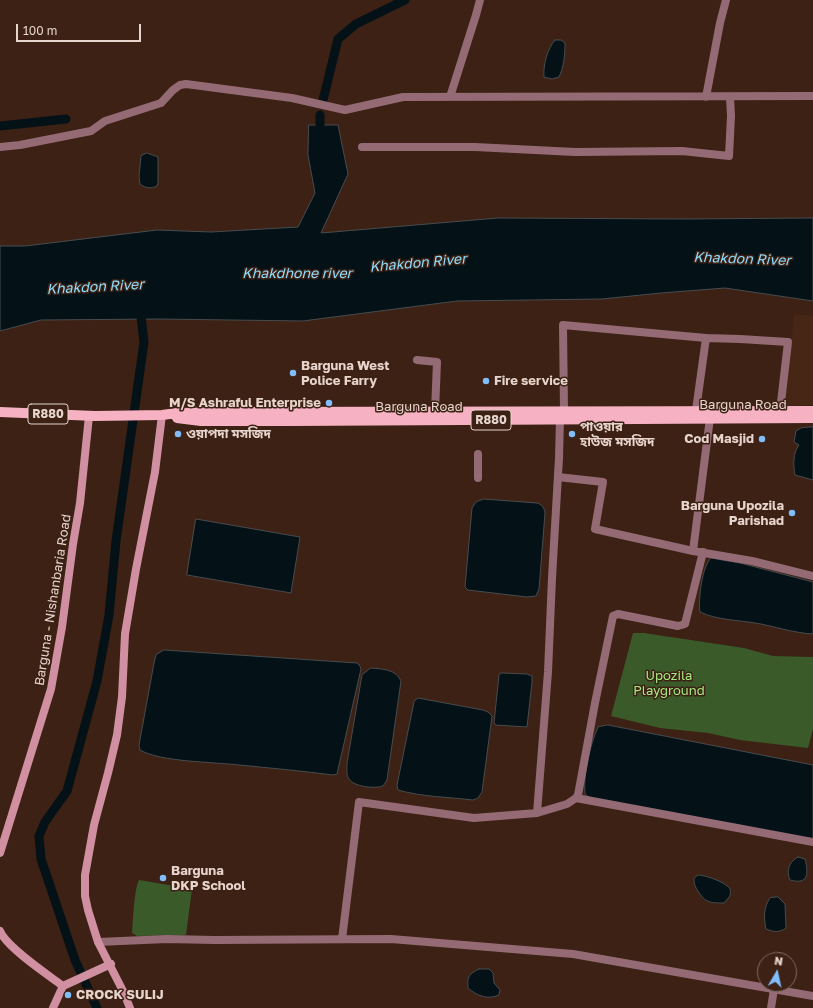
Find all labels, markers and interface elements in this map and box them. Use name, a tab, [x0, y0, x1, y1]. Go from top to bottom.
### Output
scale bar	[18, 16, 143, 42]
text: 100 m	[23, 23, 57, 38]
water label: Khakdon River	[693, 249, 791, 269]
water label: Khakdon River	[369, 250, 467, 276]
water label: Khakdhone river	[242, 266, 352, 282]
water label: Khakdon River	[46, 276, 144, 298]
place label: Barguna West Police Farry	[301, 358, 389, 389]
marker: Barguna West Police Farry	[288, 368, 298, 378]
place label: Fire service	[494, 373, 568, 389]
marker: Fire service	[481, 376, 491, 386]
place label: M/S Ashraful Enterprise	[169, 395, 321, 411]
street label: Barguna Road	[699, 397, 787, 413]
marker: M/S Ashraful Enterprise	[324, 398, 334, 408]
street label: Barguna Road	[375, 399, 463, 415]
road number: R880	[28, 404, 68, 424]
road number: R880	[471, 410, 511, 430]
place label: পাওয়ার হাউজ মসজিদ	[580, 419, 654, 450]
place label: ওয়াপদা মসজিদ	[186, 426, 271, 442]
marker: ওয়াপদা মসজিদ	[173, 429, 183, 439]
marker: পাওয়ার হাউজ মসজিদ	[567, 429, 577, 439]
place label: Cod Masjid	[684, 431, 754, 447]
marker: Cod Masjid	[757, 434, 767, 444]
place label: Barguna Upozila Parishad	[681, 498, 784, 529]
marker: Barguna Upozila Parishad	[787, 508, 797, 518]
street label: Barguna - Nishanbaria Road	[32, 513, 74, 687]
park label: Upozila Playground	[633, 668, 705, 699]
place label: Barguna DKP School	[171, 863, 246, 894]
marker: Barguna DKP School	[158, 873, 168, 883]
north arrow	[757, 952, 797, 992]
text: N	[774, 954, 784, 968]
place label: CROCK SULIJ	[76, 987, 164, 1003]
marker: CROCK SULIJ	[63, 990, 73, 1000]

